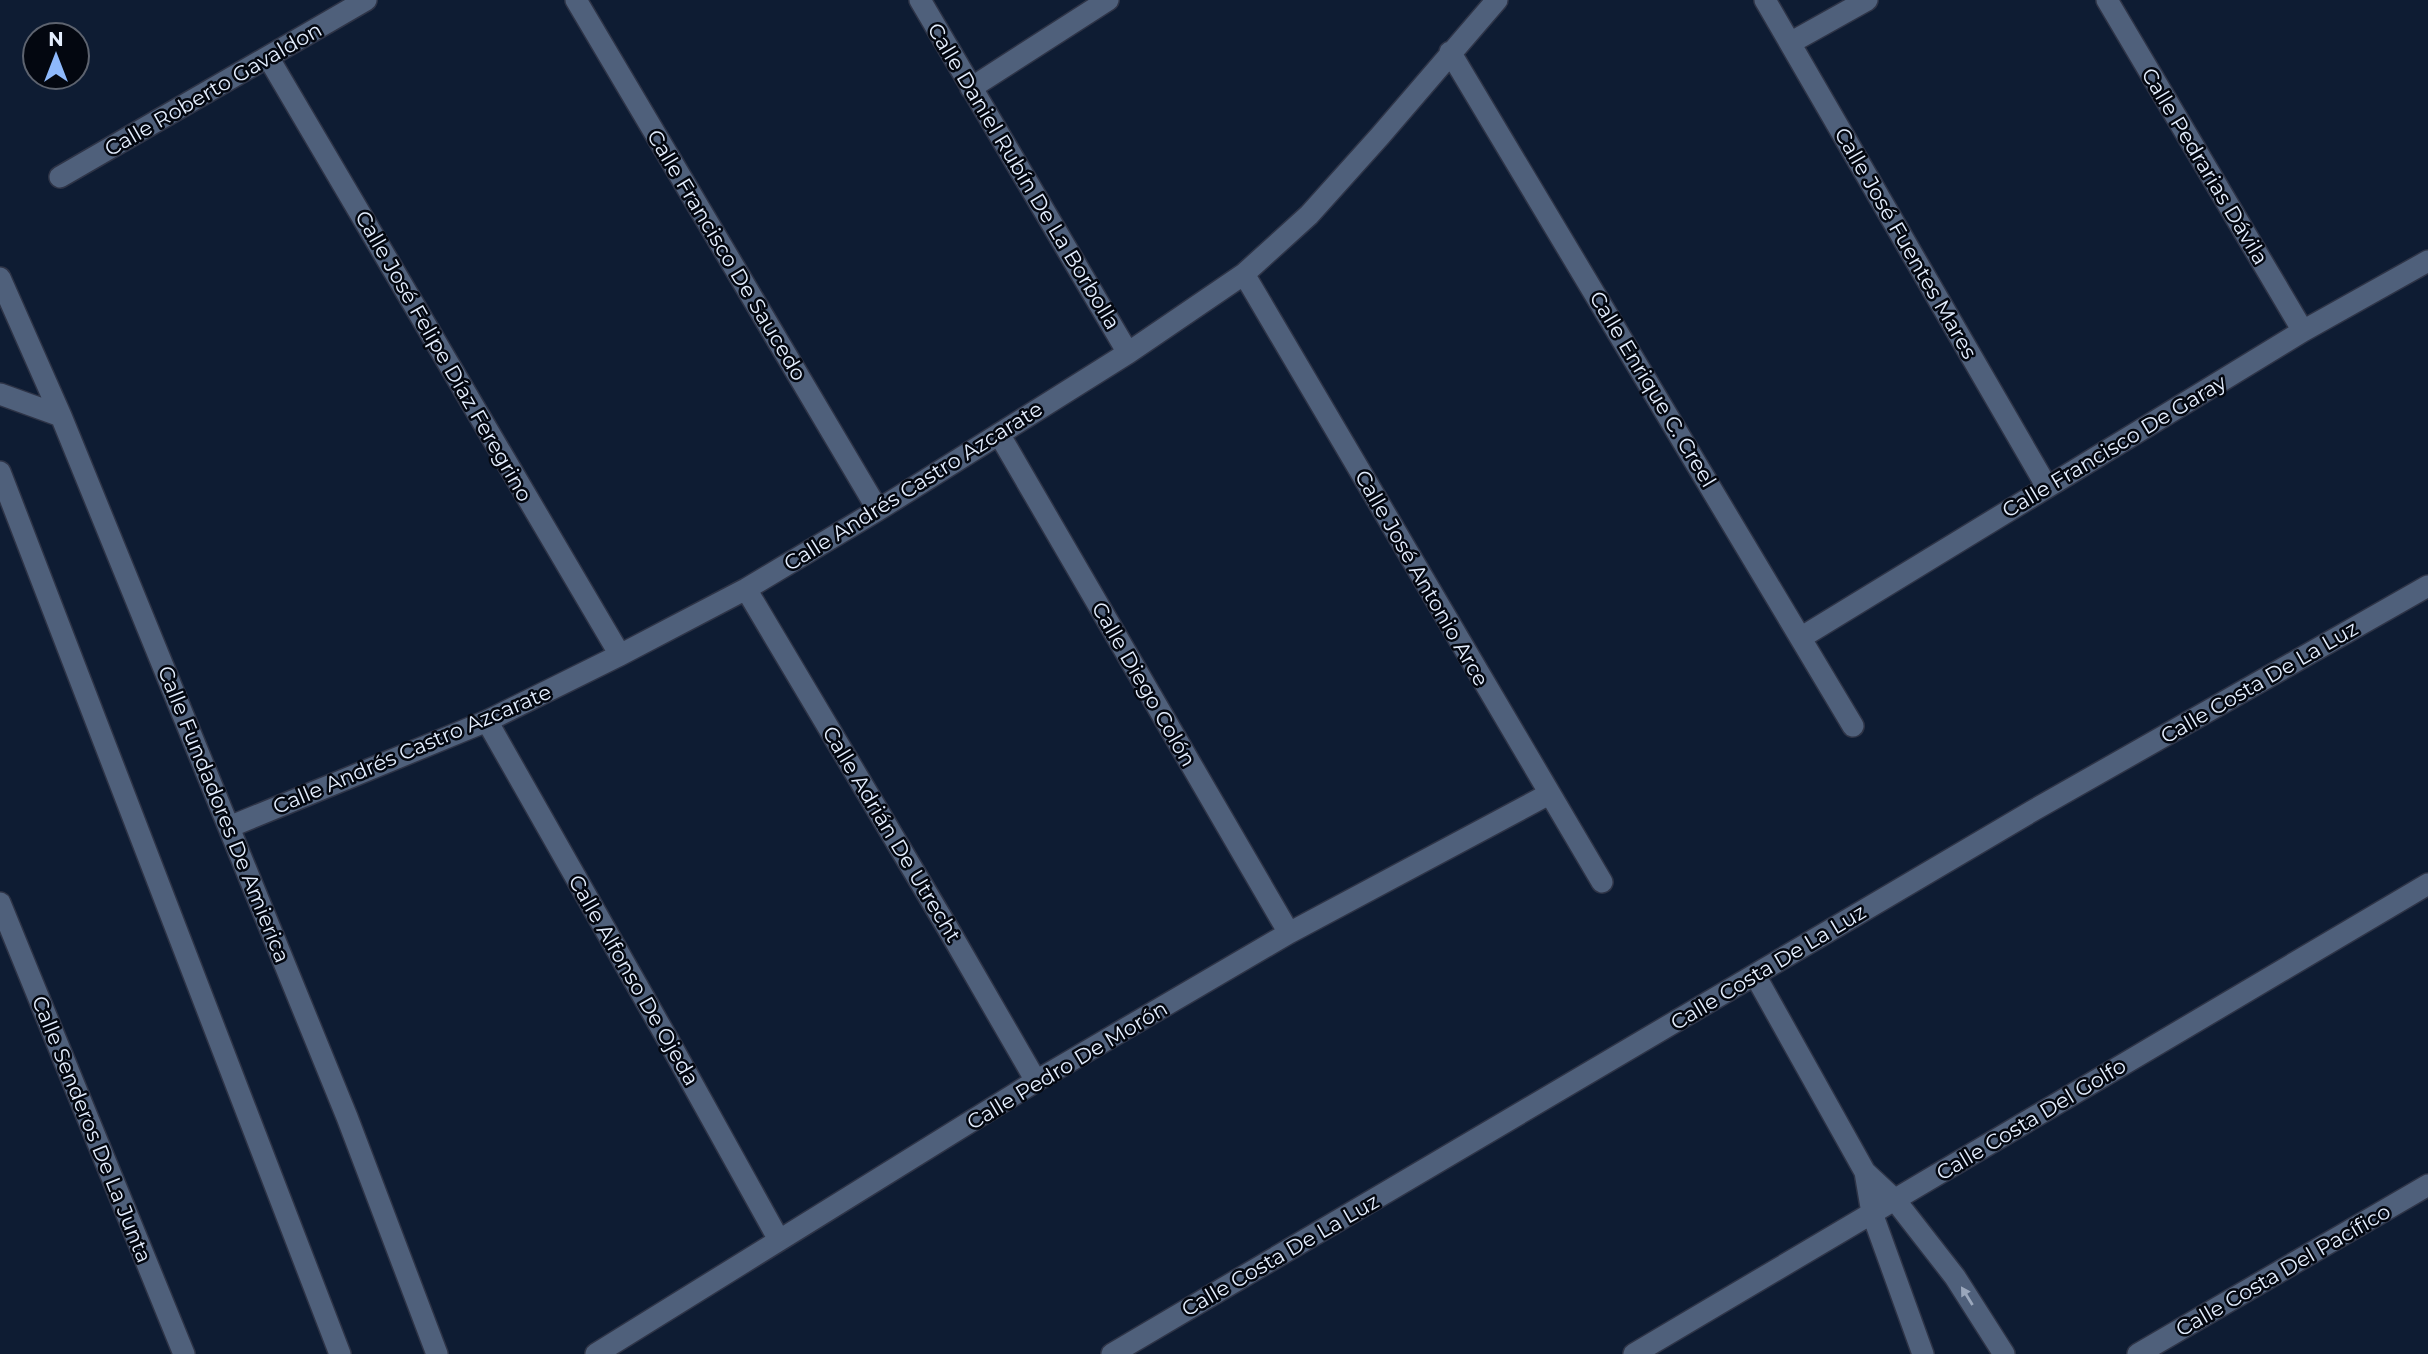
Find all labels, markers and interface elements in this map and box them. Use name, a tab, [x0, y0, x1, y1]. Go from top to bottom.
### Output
street label: Calle Roberto Gavaldon	[100, 17, 326, 161]
street label: Calle Daniel Rubín De La Borbolla	[922, 18, 1126, 334]
north arrow	[21, 21, 91, 91]
text: N	[48, 28, 64, 51]
street label: Calle Pedrarias Dávila	[2136, 63, 2274, 269]
street label: Calle José Fuentes Mares	[1829, 123, 1983, 363]
street label: Calle Francisco De Saucedo	[642, 125, 812, 385]
street label: Calle José Felipe Díaz Feregrino	[350, 206, 538, 506]
street label: Calle Enrique C. Creel	[1584, 286, 1722, 492]
street label: Calle Francisco De Garay	[1998, 369, 2231, 523]
street label: Calle Andrés Castro Azcarate	[779, 396, 1047, 576]
street label: Calle José Antonio Arce	[1350, 466, 1494, 690]
street label: Calle Diego Colón	[1087, 597, 1201, 771]
street label: Calle Costa De La Luz	[2156, 615, 2362, 749]
street label: Calle Fundadores De Amierica	[153, 662, 295, 966]
street label: Calle Andrés Castro Azcarate	[269, 679, 555, 819]
street label: Calle Adrián De Utrecht	[817, 721, 967, 947]
street label: Calle Alfonso De Ojeda	[563, 870, 705, 1090]
street label: Calle Costa De La Luz	[1666, 899, 1870, 1035]
street label: Calle Senderos De La Junta	[27, 992, 157, 1266]
street label: Calle Pedro De Morón	[962, 995, 1172, 1135]
street label: Calle Costa Del Golfo	[1932, 1052, 2130, 1186]
street label: Calle Costa De La Luz	[1177, 1188, 1383, 1322]
street label: Calle Costa Del Pacífico	[2171, 1198, 2395, 1342]
one-way arrow	[1961, 1287, 1974, 1306]

